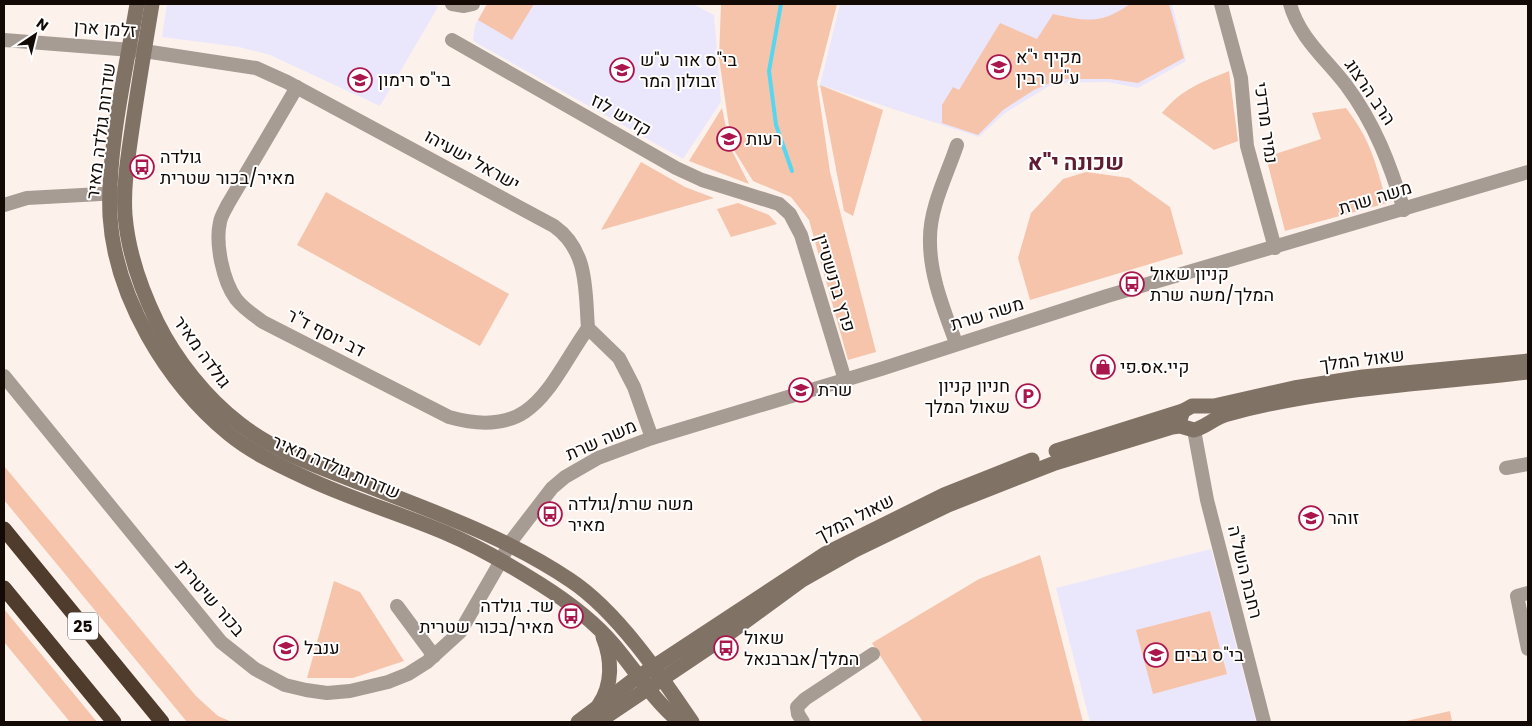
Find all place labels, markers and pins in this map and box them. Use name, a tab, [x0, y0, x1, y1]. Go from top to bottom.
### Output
place label: מקיף י"א ע"ש רבין	[1016, 44, 1082, 90]
place label: בי"ס אור ע"ש זבולון המר	[640, 47, 737, 93]
school or university icon: מקיף י"א ע"ש רבין	[986, 54, 1012, 80]
school or university icon: בי"ס אור ע"ש זבולון המר	[609, 57, 635, 83]
school or university icon: בי"ס רימון	[347, 67, 373, 93]
place label: בי"ס רימון	[378, 67, 451, 92]
school or university icon: רעות	[716, 126, 742, 152]
place label: רעות	[746, 126, 782, 151]
place label: גולדה מאיר/בכור שטרית	[160, 144, 295, 190]
bus stop icon: גולדה מאיר/בכור שטרית	[129, 154, 155, 180]
place label: קניון שאול המלך/משה שרת	[1150, 261, 1274, 307]
bus stop icon: קניון שאול המלך/משה שרת	[1119, 271, 1145, 297]
shop icon: קיי.אס.פי	[1090, 354, 1116, 380]
place label: קיי.אס.פי	[1120, 354, 1189, 379]
place label: חניון קניון שאול המלך	[925, 373, 1010, 419]
school or university icon: שרת	[788, 377, 814, 403]
place label: שרת	[818, 377, 852, 402]
parking icon: חניון קניון שאול המלך	[1015, 383, 1041, 409]
place label: משה שרת/גולדה מאיר	[568, 491, 694, 537]
bus stop icon: משה שרת/גולדה מאיר	[537, 501, 563, 527]
school or university icon: זוהר	[1298, 505, 1324, 531]
place label: זוהר	[1328, 505, 1359, 530]
place label: שד. גולדה מאיר/בכור שטרית	[419, 593, 554, 639]
bus stop icon: שד. גולדה מאיר/בכור שטרית	[558, 603, 584, 629]
place label: שאול המלך/אברבנאל	[744, 625, 859, 671]
school or university icon: ענבל	[273, 635, 299, 661]
place label: ענבל	[304, 635, 340, 660]
bus stop icon: שאול המלך/אברבנאל	[713, 635, 739, 661]
school or university icon: בי"ס גבים	[1143, 642, 1169, 668]
place label: בי"ס גבים	[1174, 642, 1244, 667]

